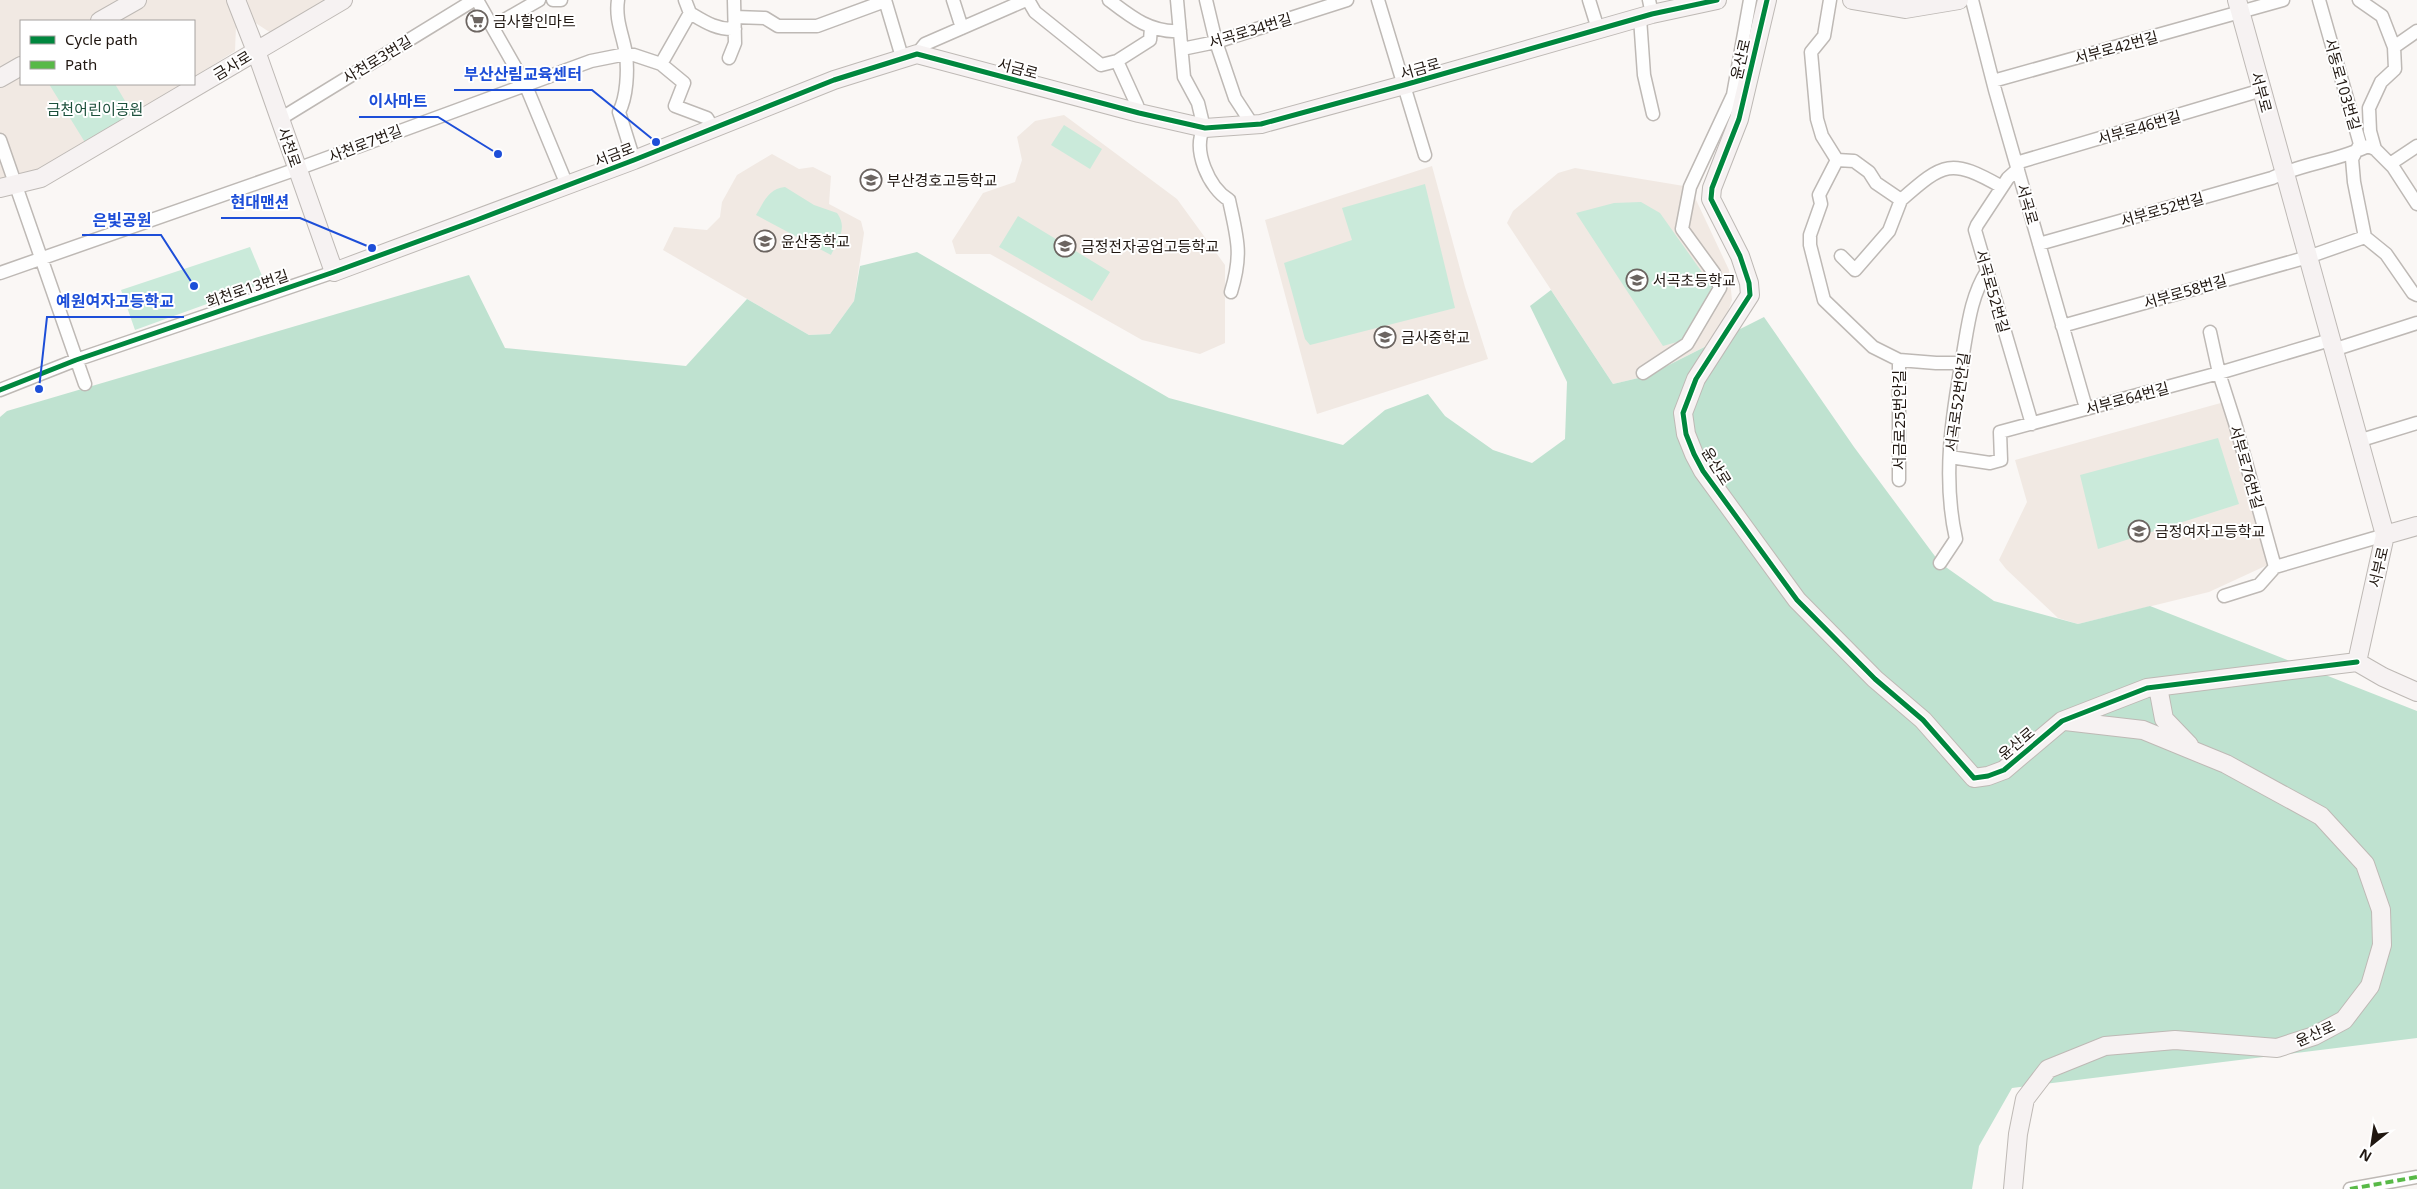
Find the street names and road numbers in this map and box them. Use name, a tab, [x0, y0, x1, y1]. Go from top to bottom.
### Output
street label: 서곡로34번길	[1206, 8, 1294, 52]
street label: 서부로42번길	[2072, 26, 2160, 68]
street label: 사천로3번길	[339, 30, 415, 88]
street label: 서동로103번길	[2320, 36, 2366, 132]
street label: 윤산로	[1726, 37, 1754, 81]
street label: 금사로	[209, 46, 255, 84]
street label: 서금로	[995, 53, 1041, 83]
street label: 서금로	[1397, 53, 1443, 83]
street label: 서부로	[2247, 69, 2277, 115]
street label: 서부로46번길	[2095, 106, 2183, 148]
street label: 사천로7번길	[325, 120, 405, 166]
street label: 사천로	[274, 124, 306, 170]
street label: 서금로	[591, 137, 637, 171]
street label: 서곡로	[2013, 181, 2043, 227]
street label: 서부로52번길	[2118, 188, 2206, 230]
street label: 서곡로52번길	[1972, 247, 2014, 335]
street label: 회천로13번길	[203, 265, 291, 311]
street label: 서부로58번길	[2141, 270, 2229, 312]
street label: 서곡로52번안길	[1940, 351, 1974, 453]
street label: 서금로25번안길	[1889, 370, 1909, 470]
street label: 서부로64번길	[2083, 377, 2171, 419]
street label: 서부로76번길	[2226, 423, 2268, 511]
street label: 윤산로	[1698, 443, 1736, 489]
street label: 서부로	[2364, 545, 2392, 589]
street label: 윤산로	[1994, 722, 2038, 764]
street label: 윤산로	[2292, 1015, 2338, 1051]

